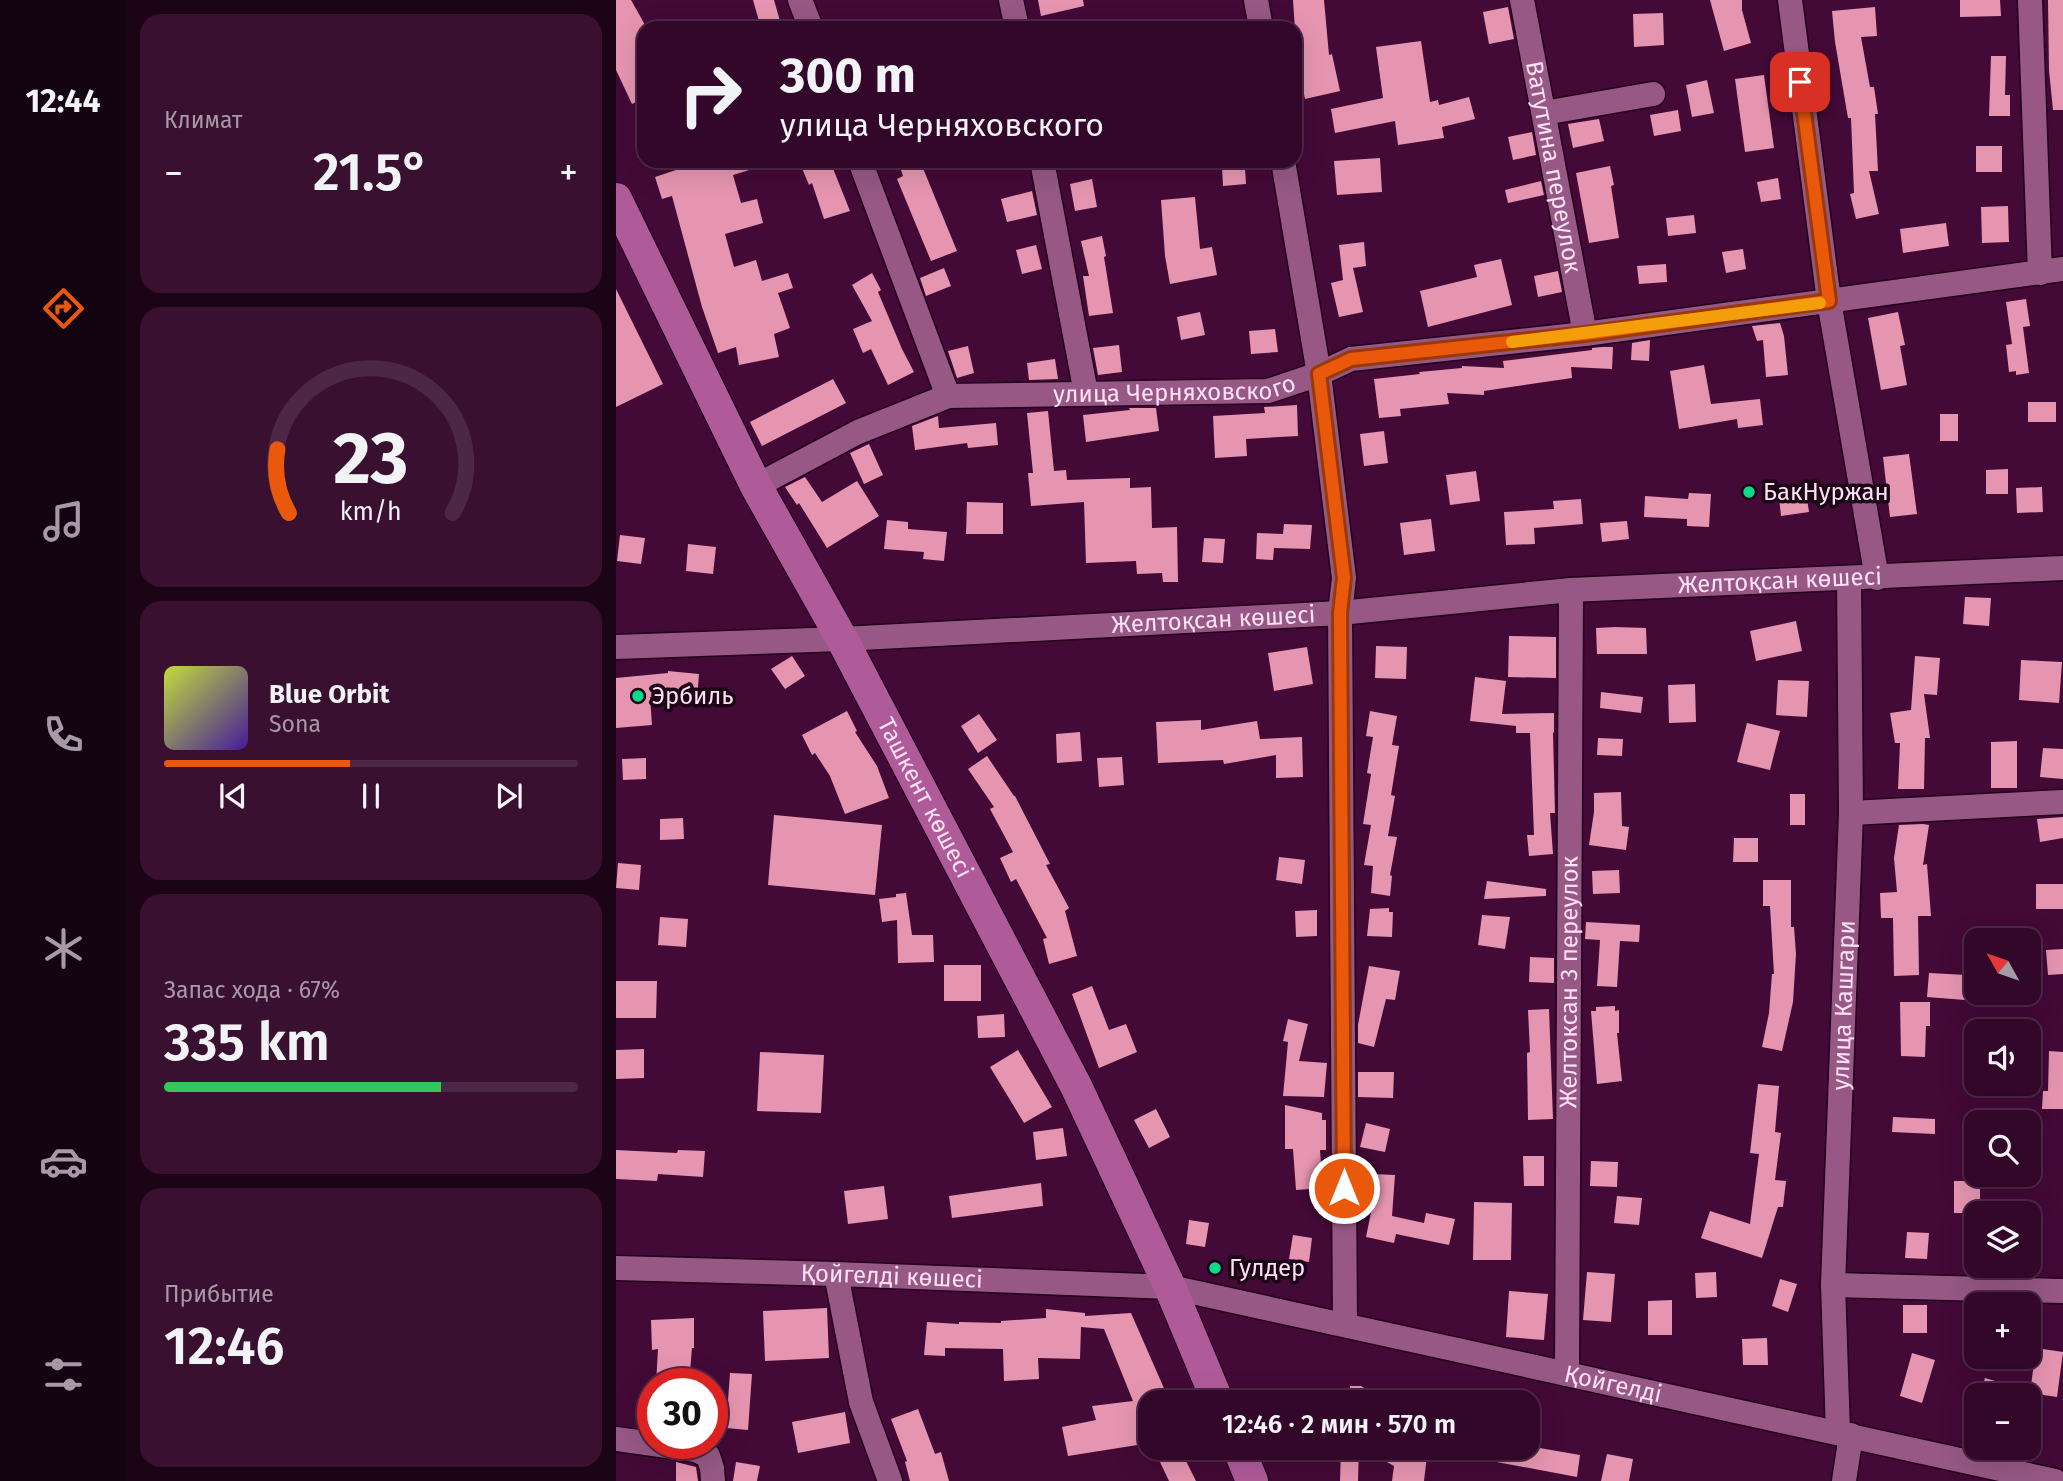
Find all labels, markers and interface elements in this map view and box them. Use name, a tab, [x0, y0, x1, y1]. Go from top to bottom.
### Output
text: 300 m	[780, 46, 916, 105]
icon: right	[665, 49, 756, 140]
pin	[1770, 52, 1830, 112]
street label: Ватутина переулок	[1520, 59, 1587, 276]
icon: arrive	[1781, 63, 1819, 101]
text: 12:44	[25, 82, 101, 120]
text: Климат	[164, 106, 242, 134]
text: улица Черняховского	[780, 106, 1104, 144]
text: 21.5°	[313, 141, 429, 204]
text: −	[164, 150, 183, 196]
text: +	[559, 150, 578, 196]
icon: directions	[39, 284, 88, 333]
street label: улица Черняховского	[1053, 369, 1299, 408]
text: 23	[333, 416, 409, 503]
place label: БакНуржан	[1763, 478, 1889, 506]
marker: БакНуржан	[1741, 484, 1757, 500]
icon: music	[39, 497, 88, 546]
text: km/h	[340, 497, 402, 527]
street label: Желтоқсан көшесі	[1677, 562, 1882, 599]
street label: Желтоқсан көшесі	[1111, 600, 1316, 639]
text: Blue Orbit	[269, 679, 389, 710]
place label: Эрбиль	[652, 682, 734, 710]
marker: Эрбиль	[630, 688, 646, 704]
icon: phone	[39, 710, 88, 759]
text: Sona	[269, 710, 321, 738]
street label: Ташкент көшесі	[872, 713, 979, 883]
icon: previous	[214, 777, 252, 815]
icon: pause	[352, 777, 390, 815]
icon: next	[490, 777, 528, 815]
street label: Желтоксан 3 переулок	[1554, 855, 1584, 1108]
street label: улица Кашгари	[1826, 920, 1861, 1091]
icon: climate	[39, 924, 88, 973]
north arrow	[1964, 928, 2040, 1004]
map controls	[1964, 928, 2041, 1460]
text: Запас хода · 67%	[164, 976, 340, 1004]
text: 335 km	[164, 1011, 330, 1074]
button: sound	[1964, 1019, 2041, 1096]
button: search	[1964, 1110, 2041, 1187]
icon: car	[39, 1137, 88, 1186]
position arrow	[1307, 1151, 1381, 1225]
button: layers	[1964, 1201, 2041, 1278]
place label: Гулдер	[1229, 1254, 1305, 1282]
street label: Қойгелді көшесі	[800, 1259, 983, 1294]
marker: Гулдер	[1207, 1260, 1223, 1276]
text: Прибытие	[164, 1280, 274, 1308]
button: +	[1964, 1292, 2041, 1369]
text: 12:46	[164, 1315, 284, 1378]
icon: filters	[39, 1350, 88, 1399]
street label: Қойгелді	[1562, 1360, 1665, 1408]
speed limit sign: 30	[637, 1368, 728, 1459]
button: −	[1964, 1383, 2041, 1460]
text: 12:46 · 2 мин · 570 m	[1222, 1409, 1456, 1440]

